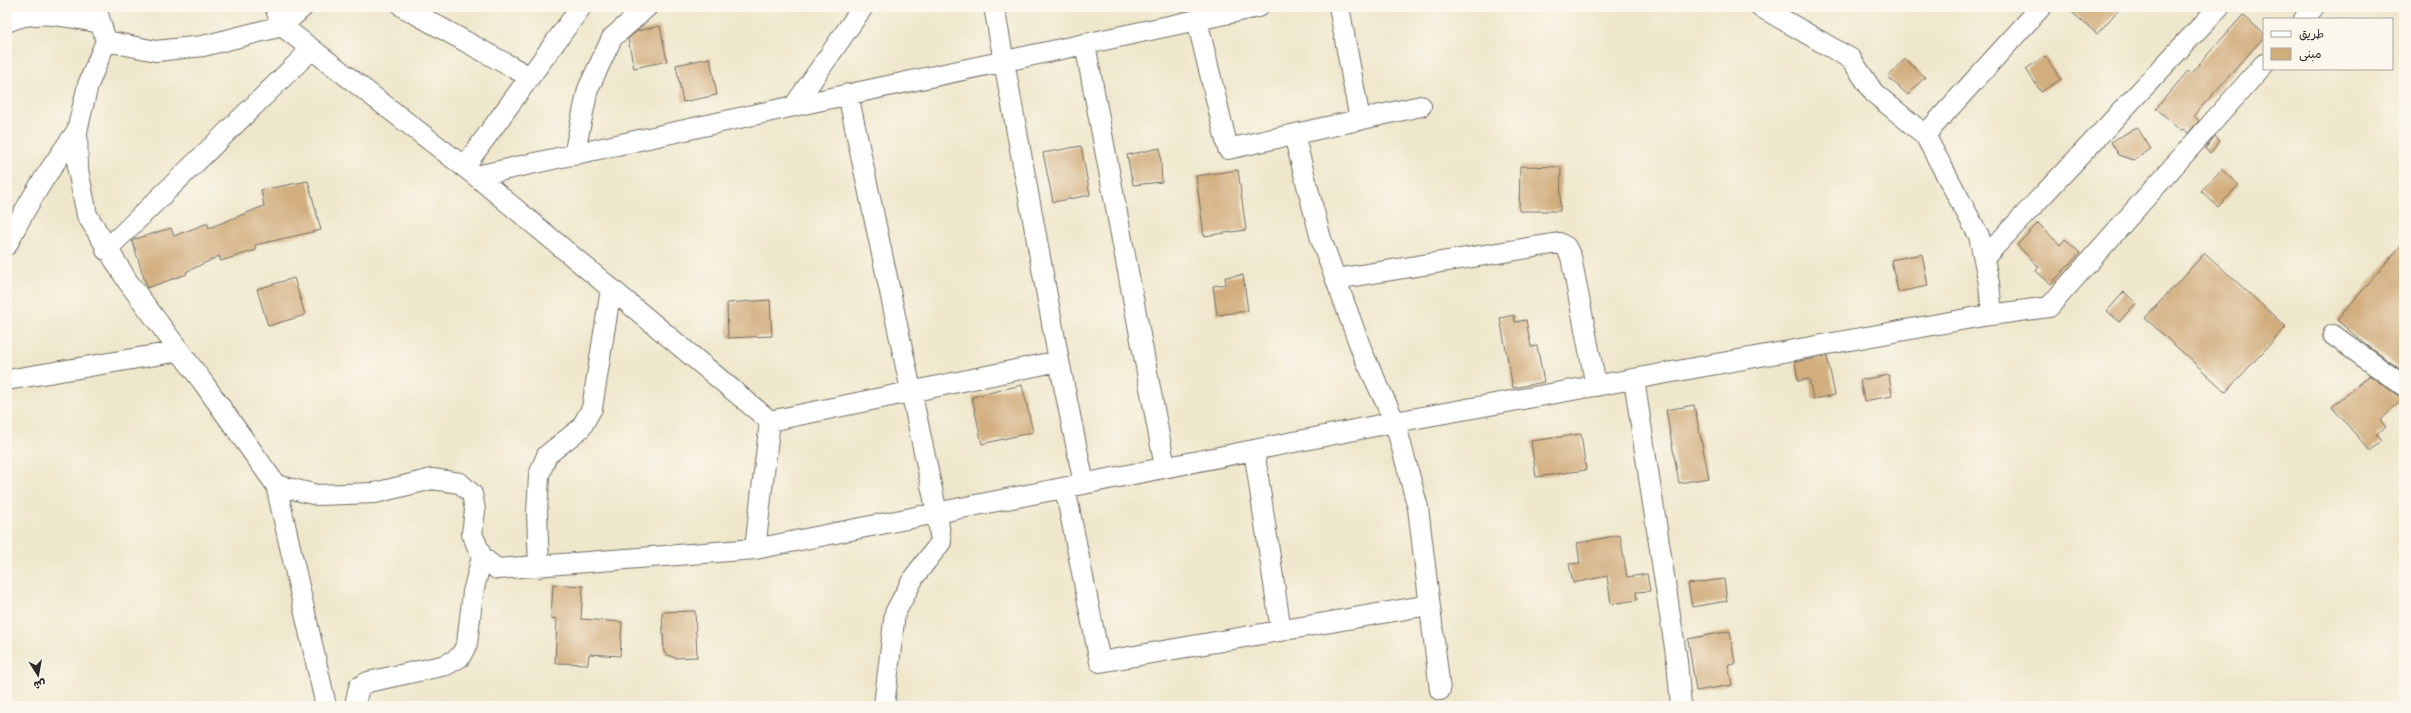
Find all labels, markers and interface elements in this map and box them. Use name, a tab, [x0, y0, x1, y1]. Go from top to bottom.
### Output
legend	[2263, 18, 2393, 70]
text: طريق	[2299, 26, 2324, 42]
text: مبنى	[2299, 46, 2322, 62]
north arrow	[18, 655, 58, 695]
text: ش	[33, 677, 47, 693]

